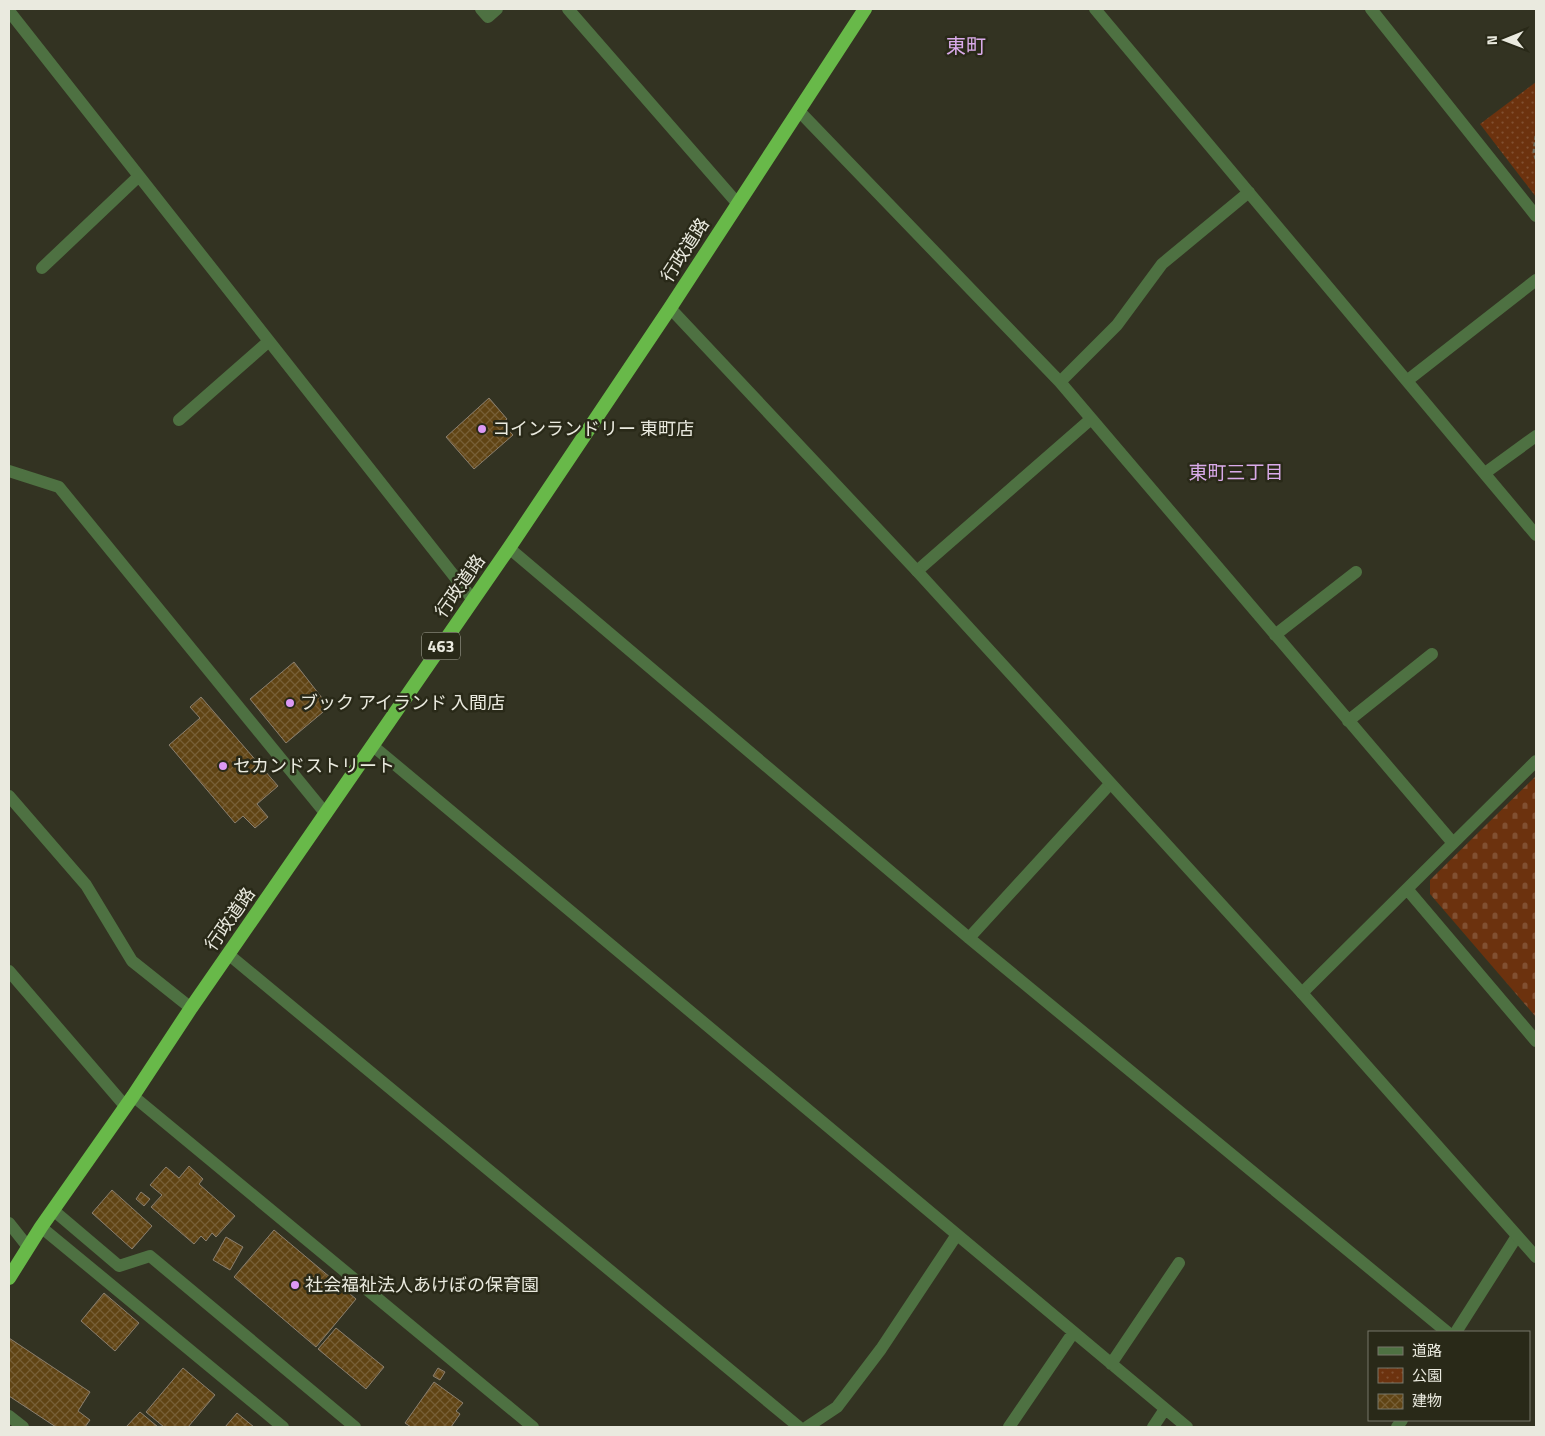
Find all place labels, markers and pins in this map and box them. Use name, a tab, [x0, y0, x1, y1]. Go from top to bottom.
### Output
place label: コインランドリー 東町店	[492, 415, 694, 442]
marker: コインランドリー 東町店	[476, 423, 488, 435]
place label: ブック アイランド 入間店	[300, 689, 505, 716]
marker: ブック アイランド 入間店	[284, 697, 296, 709]
place label: セカンドストリート	[233, 752, 395, 779]
marker: セカンドストリート	[217, 760, 229, 772]
place label: 社会福祉法人あけぼの保育園	[305, 1271, 539, 1298]
marker: 社会福祉法人あけぼの保育園	[289, 1279, 301, 1291]

